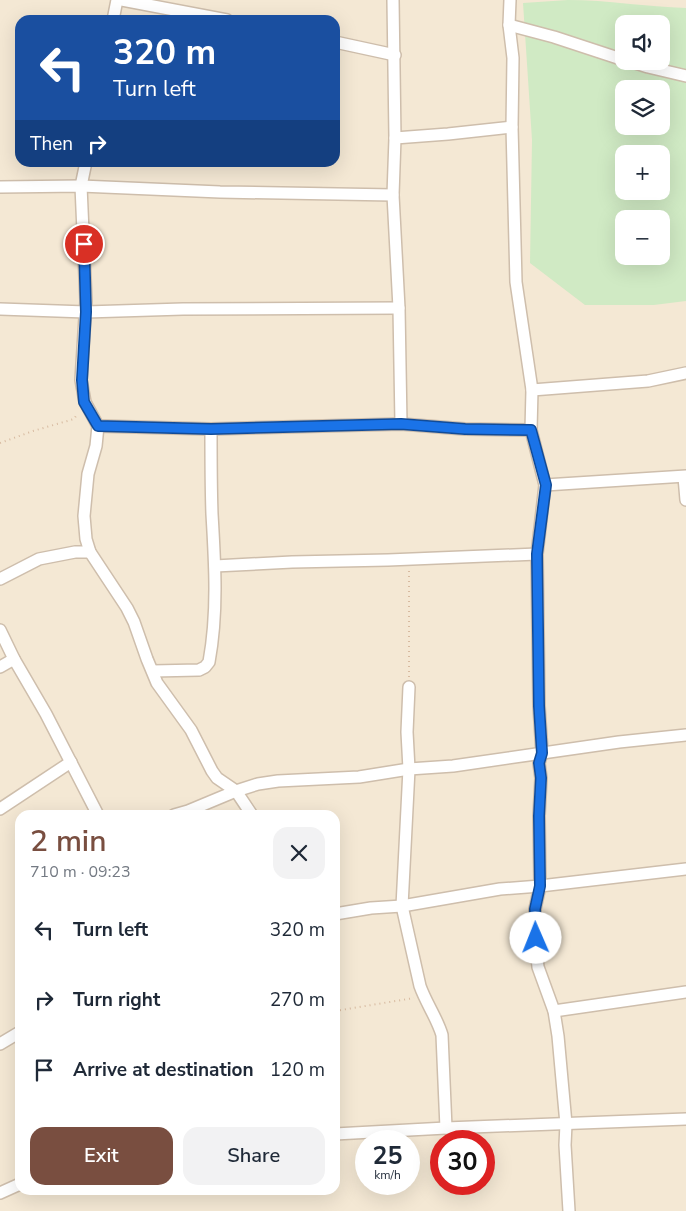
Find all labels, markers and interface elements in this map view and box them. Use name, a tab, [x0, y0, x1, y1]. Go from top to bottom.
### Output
map controls	[615, 15, 670, 265]
button: sound	[615, 15, 670, 70]
text: 320 m	[113, 29, 216, 76]
icon: left	[30, 35, 95, 100]
text: Turn left	[113, 74, 196, 104]
button: layers	[615, 80, 670, 135]
icon: right	[83, 130, 111, 158]
text: Then	[30, 131, 73, 157]
button: +	[615, 145, 670, 200]
button: −	[615, 210, 670, 265]
pin	[63, 223, 105, 265]
icon: arrive	[70, 230, 98, 258]
text: 2 min	[30, 821, 106, 862]
button: close	[273, 827, 325, 879]
text: 710 m · 09:23	[30, 861, 131, 883]
position arrow	[509, 911, 561, 963]
icon: left	[30, 916, 58, 944]
text: Turn left	[73, 917, 148, 943]
text: 320 m	[270, 917, 325, 943]
icon: right	[30, 986, 58, 1014]
text: Turn right	[73, 987, 160, 1013]
text: 270 m	[270, 987, 325, 1013]
icon: arrive	[30, 1056, 58, 1084]
text: Arrive at destination	[73, 1057, 254, 1083]
text: 120 m	[270, 1057, 325, 1083]
button: Exit	[30, 1127, 173, 1185]
button: Share	[183, 1127, 325, 1185]
speed limit sign: 30	[430, 1130, 495, 1195]
text: 25	[372, 1139, 403, 1173]
text: km/h	[374, 1167, 401, 1183]

